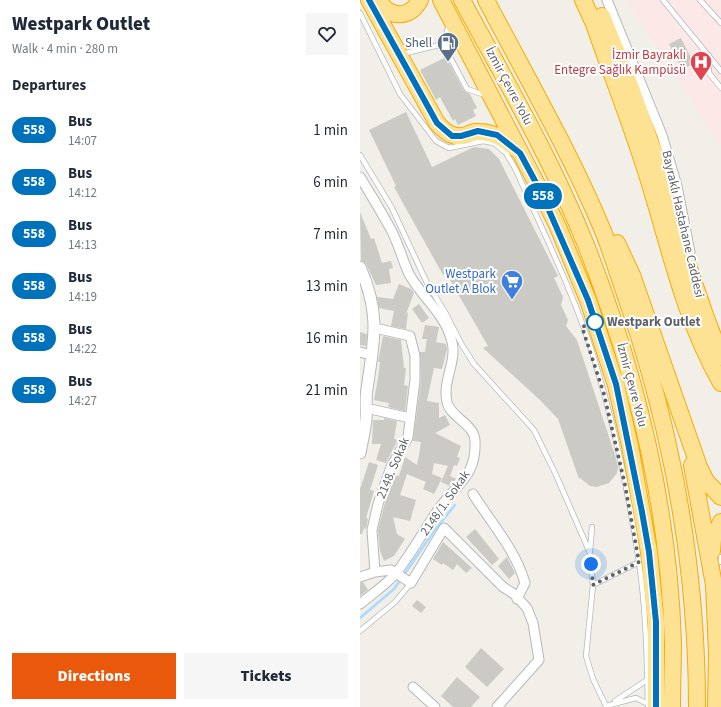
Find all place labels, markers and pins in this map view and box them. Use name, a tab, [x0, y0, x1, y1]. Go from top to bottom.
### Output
fuel station icon: Shell	[435, 30, 461, 63]
place label: Shell	[405, 34, 432, 52]
place label: İzmir Bayraklı Entegre Sağlık Kampüsü	[554, 46, 686, 79]
hospital icon: İzmir Bayraklı Entegre Sağlık Kampüsü	[688, 49, 714, 82]
place label: Westpark Outlet A Blok	[425, 265, 497, 298]
supermarket icon: Westpark Outlet A Blok	[499, 268, 525, 301]
marker: Westpark Outlet	[586, 313, 604, 331]
place label: Westpark Outlet	[607, 313, 700, 331]

